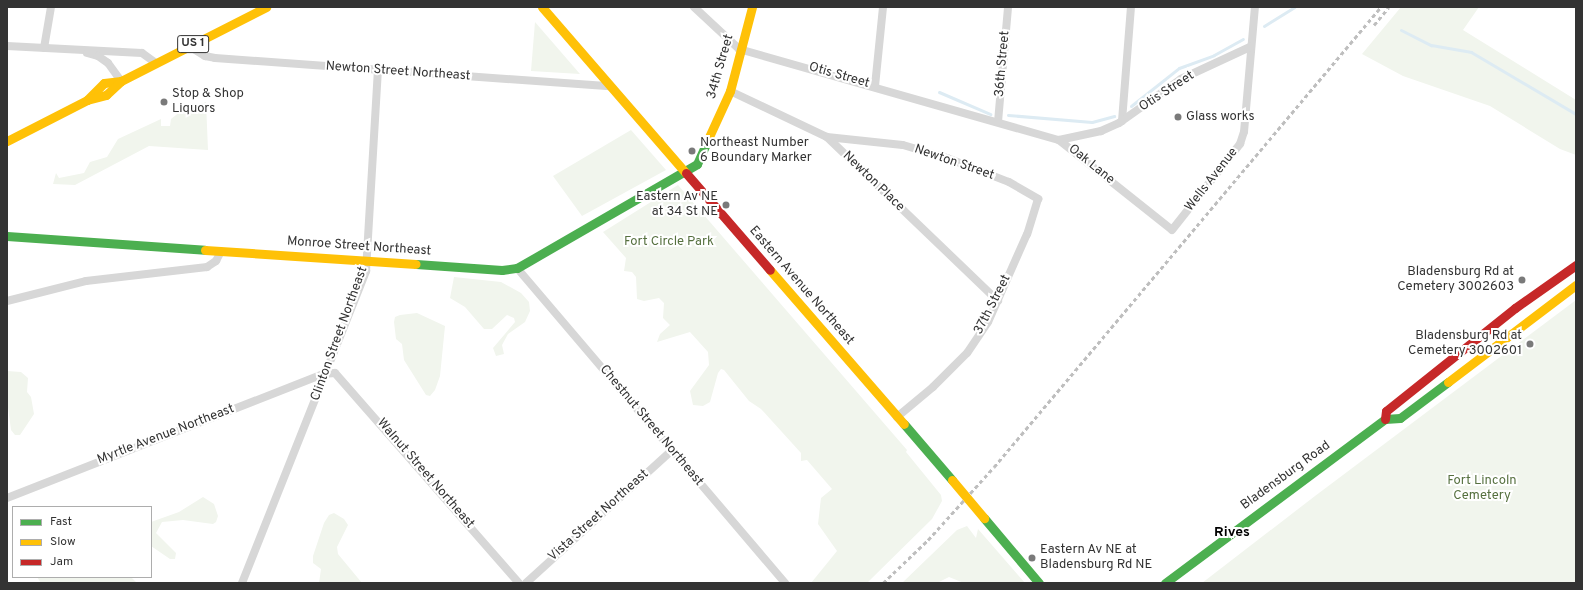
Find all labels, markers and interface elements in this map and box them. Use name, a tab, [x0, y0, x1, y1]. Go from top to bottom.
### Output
street label: 36th Street	[992, 30, 1014, 98]
street label: 34th Street	[704, 33, 738, 101]
road number: US 1	[177, 34, 209, 54]
street label: Newton Street Northeast	[325, 59, 471, 85]
street label: Otis Street	[807, 60, 871, 92]
street label: Otis Street	[1137, 68, 1197, 116]
place label: Stop & Shop Liquors	[172, 87, 244, 118]
marker: Stop & Shop Liquors	[159, 97, 169, 107]
place label: Glass works	[1186, 109, 1255, 125]
marker: Glass works	[1173, 112, 1183, 122]
place label: Northeast Number 6 Boundary Marker	[700, 136, 812, 167]
street label: Newton Street	[912, 142, 996, 184]
street label: Oak Lane	[1065, 142, 1117, 188]
street label: Wells Avenue	[1182, 145, 1242, 215]
marker: Northeast Number 6 Boundary Marker	[687, 146, 697, 156]
street label: Newton Place	[839, 149, 907, 215]
place label: Eastern Av NE at 34 St NE	[635, 190, 718, 221]
marker: Eastern Av NE at 34 St NE	[721, 200, 731, 210]
street label: Eastern Avenue Northeast	[745, 223, 857, 349]
street label: Monroe Street Northeast	[286, 234, 432, 260]
park label: Fort Circle Park	[624, 234, 714, 250]
street label: Clinton Street Northeast	[308, 265, 372, 403]
place label: Bladensburg Rd at Cemetery 3002603	[1397, 265, 1514, 296]
street label: 37th Street	[971, 273, 1015, 337]
marker: Bladensburg Rd at Cemetery 3002603	[1517, 275, 1527, 285]
place label: Bladensburg Rd at Cemetery 3002601	[1408, 329, 1522, 360]
marker: Bladensburg Rd at Cemetery 3002601	[1525, 339, 1535, 349]
street label: Chestnut Street Northeast	[596, 362, 706, 490]
street label: Myrtle Avenue Northeast	[95, 402, 237, 468]
street label: Walnut Street Northeast	[373, 416, 477, 532]
street label: Bladensburg Road	[1238, 438, 1334, 514]
street label: Vista Street Northeast	[546, 467, 652, 565]
park label: Fort Lincoln Cemetery	[1447, 474, 1517, 505]
legend	[12, 506, 152, 578]
text: Fast	[50, 514, 72, 530]
district label: Rives	[1214, 525, 1250, 541]
text: Slow	[50, 534, 76, 550]
place label: Eastern Av NE at Bladensburg Rd NE	[1040, 543, 1152, 574]
marker: Eastern Av NE at Bladensburg Rd NE	[1027, 553, 1037, 563]
text: Jam	[50, 554, 73, 570]

